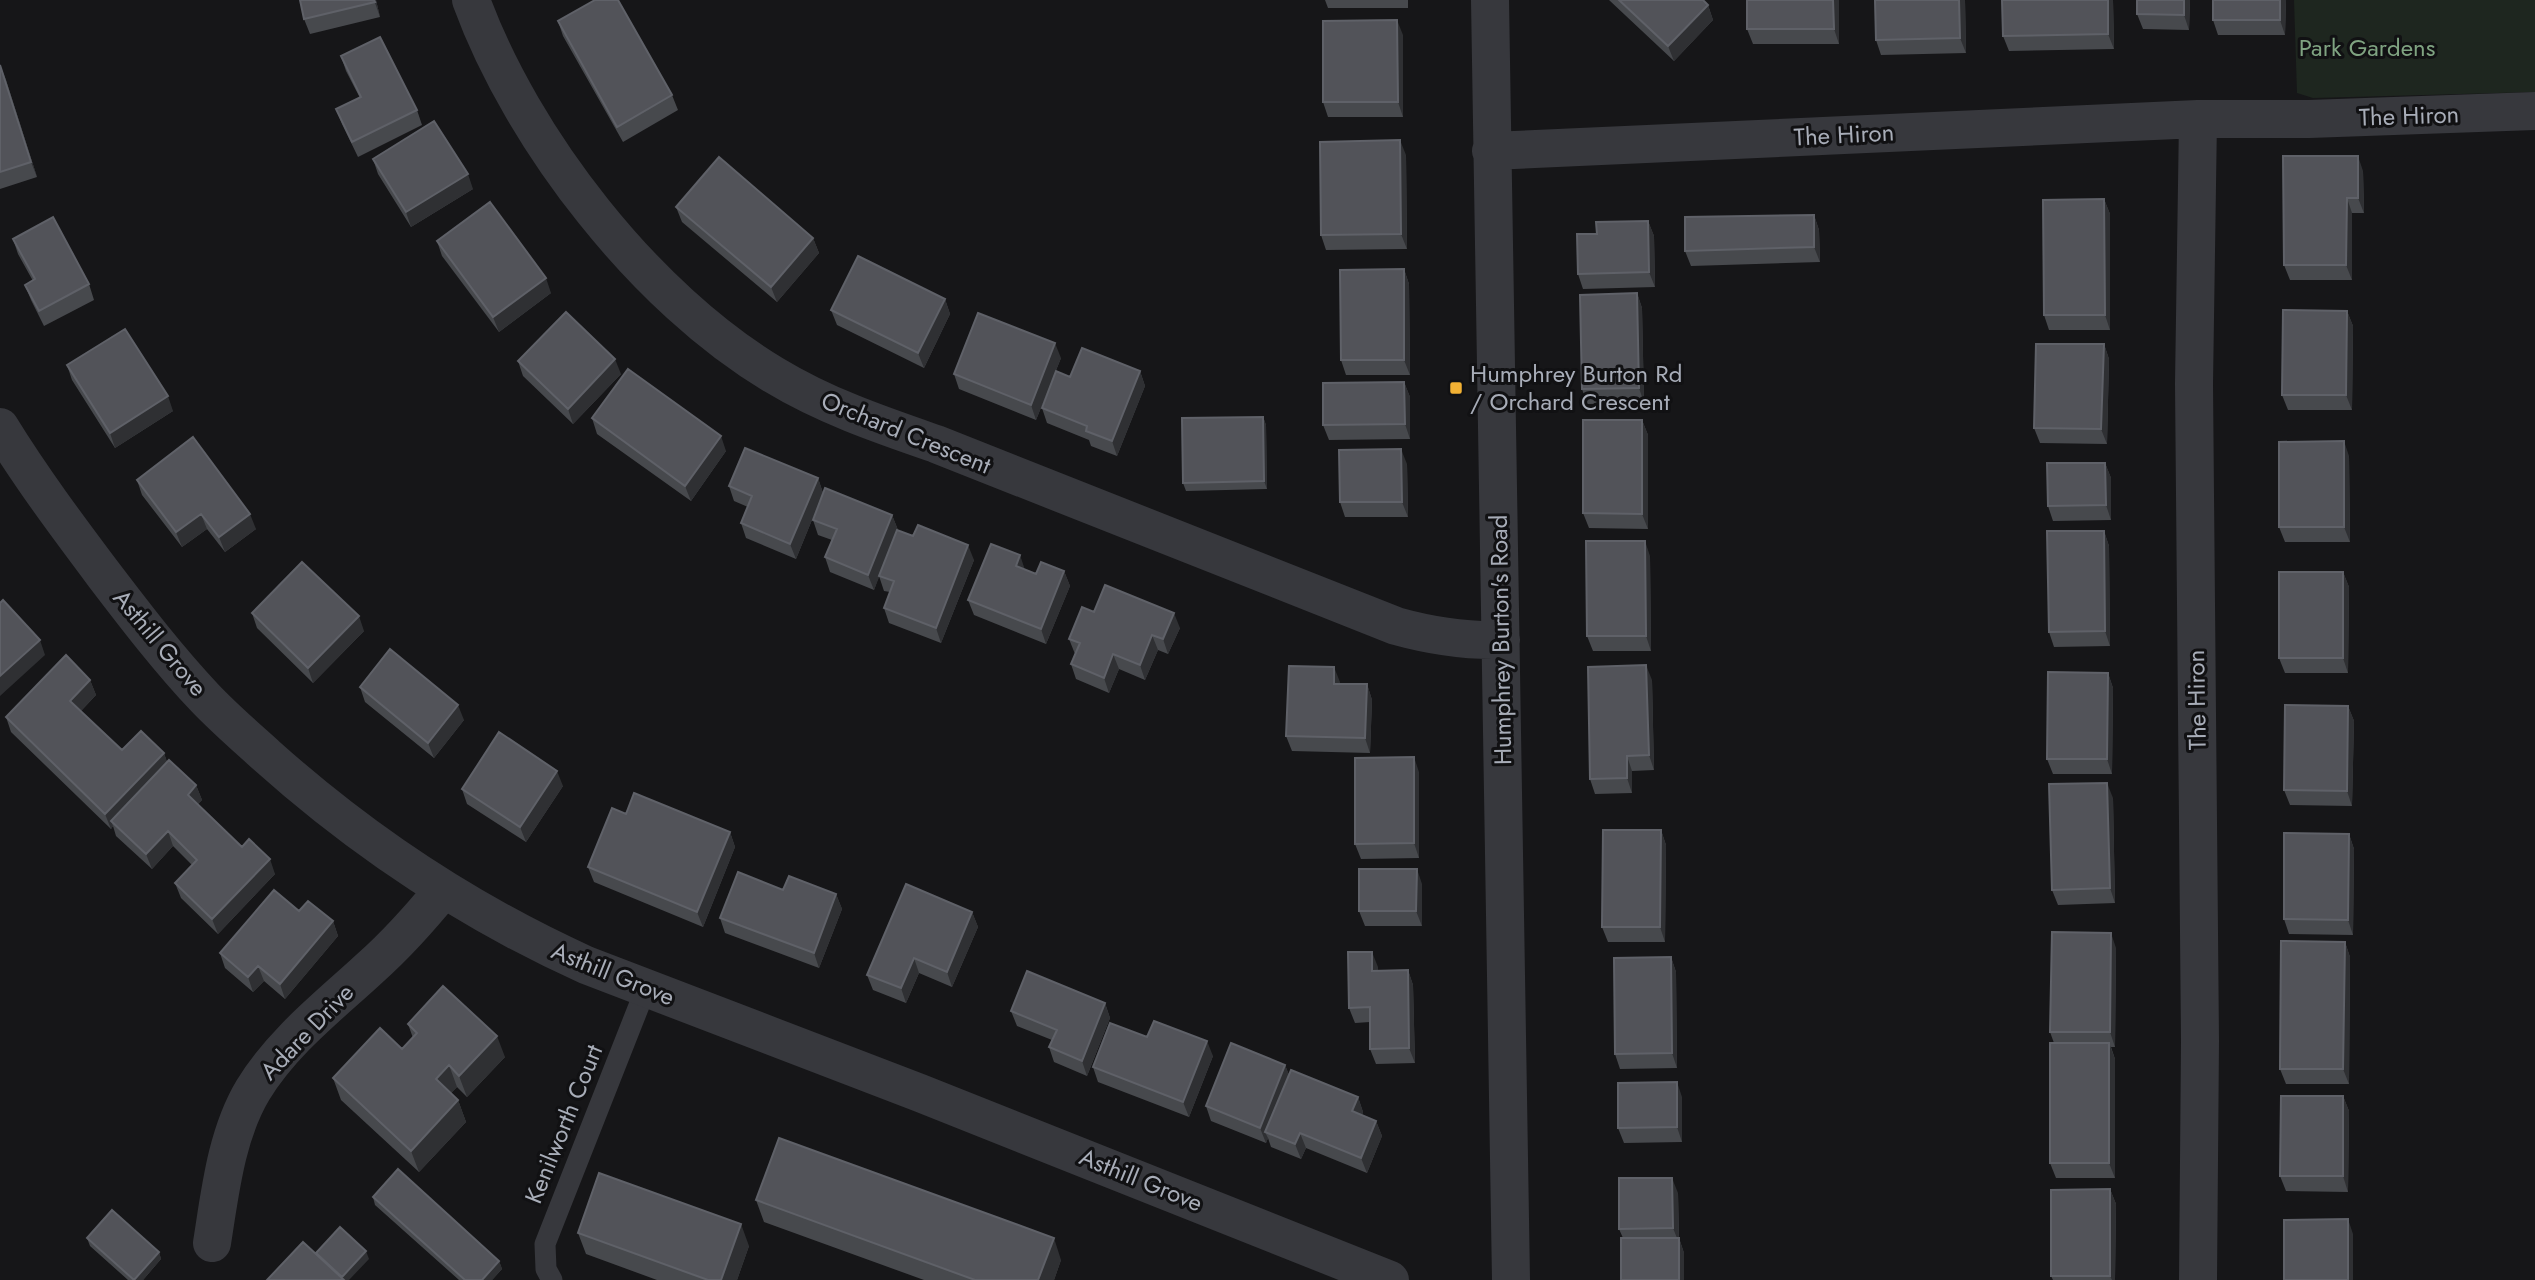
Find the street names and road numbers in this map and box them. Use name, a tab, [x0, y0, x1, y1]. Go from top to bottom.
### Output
street label: The Hiron	[2358, 96, 2460, 135]
street label: The Hiron	[1793, 114, 1895, 155]
street label: Orchard Crescent	[816, 383, 996, 483]
street label: Humphrey Burton's Road	[1481, 514, 1520, 766]
street label: Asthill Grove	[105, 582, 216, 704]
street label: The Hiron	[2178, 650, 2215, 750]
street label: Asthill Grove	[546, 933, 680, 1014]
street label: Adare Drive	[252, 976, 362, 1088]
street label: Kenilworth Court	[516, 1039, 611, 1209]
street label: Asthill Grove	[1074, 1139, 1208, 1220]

